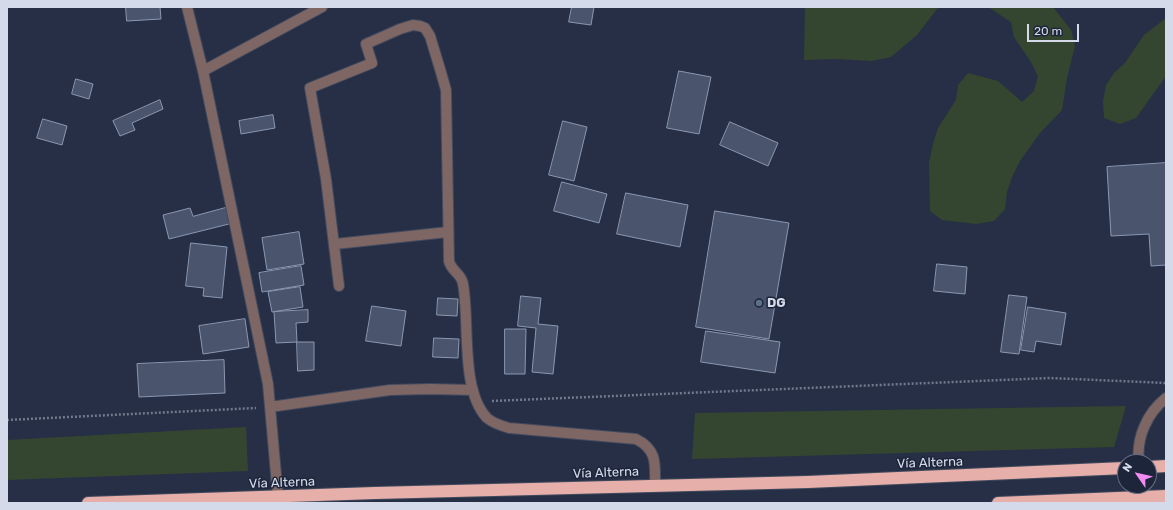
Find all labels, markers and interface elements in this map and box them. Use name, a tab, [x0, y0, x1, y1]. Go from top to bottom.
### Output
scale bar	[1029, 16, 1081, 42]
text: 20 m	[1034, 24, 1062, 38]
place label: DG	[767, 295, 786, 311]
marker: DG	[754, 298, 764, 308]
street label: Vía Alterna	[897, 454, 963, 472]
north arrow	[1117, 454, 1157, 494]
text: N	[1120, 461, 1135, 474]
street label: Vía Alterna	[573, 464, 639, 482]
street label: Vía Alterna	[249, 474, 315, 492]

